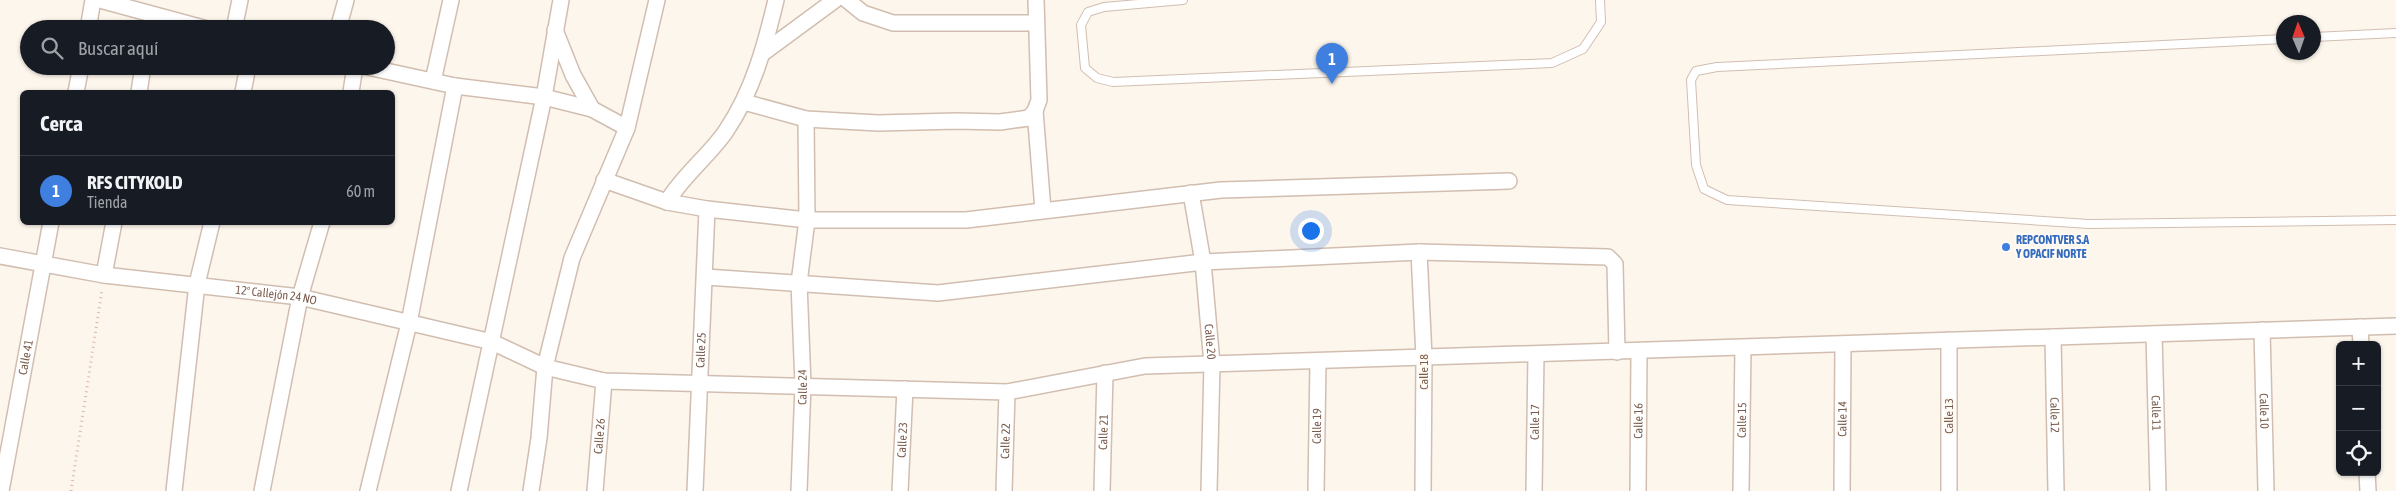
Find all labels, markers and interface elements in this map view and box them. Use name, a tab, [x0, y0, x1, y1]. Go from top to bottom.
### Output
north arrow	[2276, 15, 2321, 60]
search box	[20, 20, 395, 75]
icon: search	[38, 34, 66, 62]
text: Buscar aquí	[78, 37, 158, 59]
pin: 1	[1316, 43, 1348, 84]
text: Cerca	[40, 111, 83, 135]
text: RFS CITYKOLD	[87, 171, 183, 193]
text: 1	[52, 182, 60, 200]
text: 60 m	[346, 182, 375, 200]
text: Tienda	[87, 193, 127, 211]
your location	[1298, 218, 1324, 244]
place label: REPCONTVER S.A Y OPACIF NORTE	[2015, 233, 2089, 261]
marker: REPCONTVER S.A Y OPACIF NORTE	[2000, 241, 2012, 253]
street label: 12° Callejón 24 NO	[235, 283, 318, 308]
street label: Calle 20	[1201, 323, 1219, 360]
street label: Calle 25	[693, 332, 709, 368]
street label: Calle 41	[16, 338, 36, 376]
map controls	[2336, 341, 2381, 476]
button: +	[2336, 341, 2381, 386]
street label: Calle 18	[1417, 354, 1431, 390]
street label: Calle 24	[795, 369, 810, 405]
button: −	[2336, 386, 2381, 431]
street label: Calle 10	[2257, 393, 2271, 429]
street label: Calle 11	[2149, 395, 2163, 431]
street label: Calle 12	[2047, 397, 2062, 433]
street label: Calle 13	[1942, 398, 1956, 434]
street label: Calle 14	[1835, 401, 1850, 437]
street label: Calle 15	[1735, 402, 1749, 438]
street label: Calle 16	[1631, 403, 1646, 439]
street label: Calle 17	[1528, 404, 1542, 440]
street label: Calle 19	[1310, 408, 1324, 444]
street label: Calle 21	[1096, 414, 1111, 450]
street label: Calle 26	[591, 417, 608, 455]
street label: Calle 23	[895, 422, 910, 458]
street label: Calle 22	[998, 423, 1013, 459]
button: locate	[2336, 431, 2381, 476]

